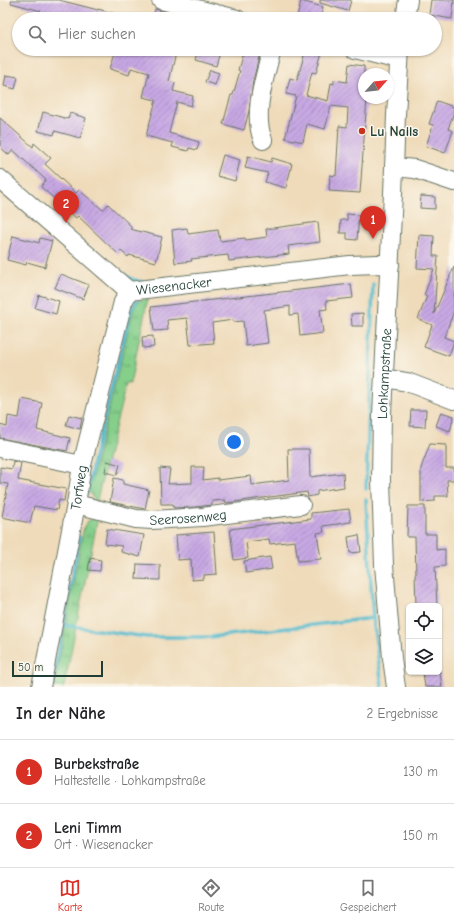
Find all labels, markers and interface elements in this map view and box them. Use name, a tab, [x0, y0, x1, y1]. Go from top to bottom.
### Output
search box	[12, 12, 442, 56]
icon: search	[26, 23, 48, 45]
text: Hier suchen	[58, 25, 136, 43]
north arrow	[358, 68, 394, 104]
place label: Lu Nails	[370, 123, 418, 140]
marker: Lu Nails	[357, 126, 367, 136]
pin: 2	[53, 190, 79, 223]
pin: 1	[360, 206, 386, 239]
street label: Wiesenacker	[135, 273, 213, 299]
street label: Lohkampstraße	[373, 328, 395, 419]
your location	[224, 432, 244, 452]
street label: Torfweg	[67, 464, 90, 512]
street label: Seerosenweg	[149, 506, 228, 529]
map controls	[406, 603, 442, 675]
button: locate	[406, 603, 442, 639]
button: layers	[406, 639, 442, 675]
scale bar	[12, 659, 103, 678]
text: 50 m	[18, 661, 43, 674]
text: In der Nähe	[16, 704, 105, 723]
text: 2 Ergebnisse	[366, 706, 438, 721]
text: Burbekstraße	[54, 755, 139, 773]
text: 1	[26, 764, 32, 779]
text: 130 m	[403, 764, 438, 779]
text: Haltestelle · Lohkampstraße	[54, 773, 206, 788]
text: Leni Timm	[54, 819, 122, 837]
text: 2	[26, 828, 32, 843]
text: 150 m	[403, 828, 438, 843]
text: Ort · Wiesenacker	[54, 837, 153, 852]
tab: Karte	[58, 877, 82, 914]
tab: Route	[198, 877, 224, 914]
tab: Gespeichert	[340, 877, 396, 914]

